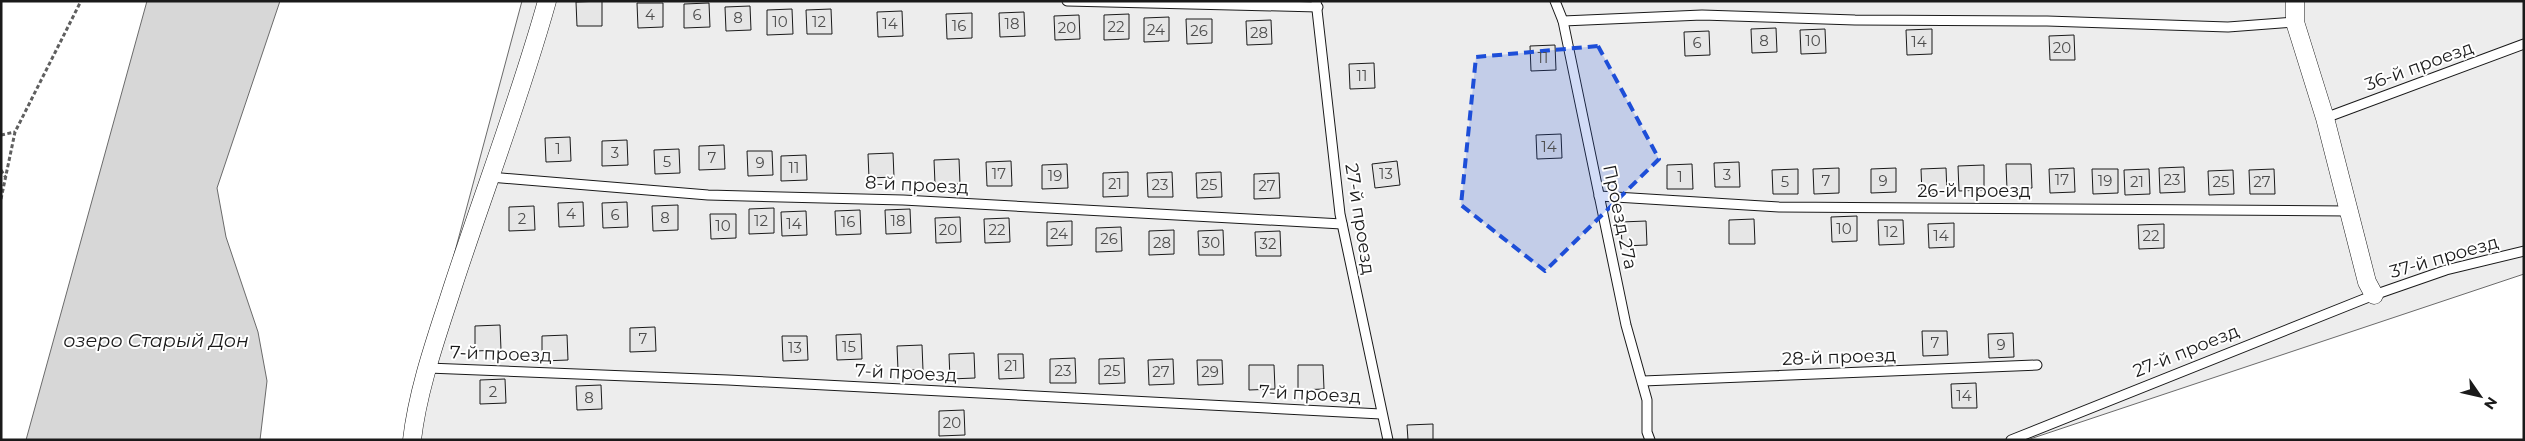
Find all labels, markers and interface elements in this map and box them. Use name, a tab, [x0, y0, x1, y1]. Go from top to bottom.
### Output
house number: 4	[645, 5, 655, 24]
house number: 6	[692, 5, 702, 24]
house number: 8	[733, 8, 743, 27]
house number: 10	[772, 12, 788, 31]
house number: 12	[812, 12, 826, 31]
house number: 14	[882, 14, 898, 33]
house number: 18	[1005, 14, 1020, 33]
house number: 16	[952, 16, 966, 35]
house number: 22	[1107, 17, 1125, 36]
house number: 20	[1058, 18, 1076, 37]
house number: 24	[1147, 20, 1165, 39]
house number: 26	[1190, 21, 1208, 40]
house number: 28	[1250, 23, 1268, 42]
house number: 8	[1759, 31, 1769, 50]
house number: 10	[1805, 31, 1821, 50]
house number: 14	[1911, 32, 1927, 51]
house number: 6	[1692, 33, 1702, 52]
street label: 36-й проезд	[2362, 36, 2476, 96]
house number: 20	[2053, 38, 2071, 57]
house number: 11	[1538, 48, 1548, 67]
house number: 11	[1357, 66, 1367, 85]
house number: 14	[1541, 137, 1557, 156]
house number: 1	[555, 139, 561, 158]
house number: 3	[611, 143, 619, 162]
house number: 7	[708, 148, 717, 167]
house number: 5	[663, 152, 671, 171]
house number: 9	[755, 153, 765, 172]
house number: 11	[789, 158, 799, 177]
street label: 27-й проезд	[1340, 162, 1380, 276]
street label: Проезд 27а	[1598, 163, 1642, 271]
house number: 17	[992, 164, 1006, 183]
house number: 13	[1379, 164, 1393, 183]
house number: 3	[1723, 165, 1731, 184]
house number: 19	[1048, 166, 1062, 185]
house number: 1	[1677, 167, 1683, 186]
house number: 17	[2055, 170, 2069, 189]
house number: 23	[2164, 170, 2180, 189]
street label: 8-й проезд	[865, 171, 970, 199]
house number: 7	[1822, 171, 1831, 190]
house number: 9	[1878, 171, 1888, 190]
house number: 19	[2098, 171, 2112, 190]
house number: 5	[1781, 172, 1789, 191]
house number: 21	[2130, 172, 2144, 191]
house number: 25	[2212, 172, 2230, 191]
house number: 27	[2253, 172, 2271, 191]
house number: 21	[1108, 174, 1122, 193]
house number: 23	[1152, 175, 1168, 194]
house number: 25	[1200, 175, 1218, 194]
house number: 27	[1258, 176, 1276, 195]
street label: 26-й проезд	[1917, 180, 2031, 202]
house number: 4	[566, 204, 576, 223]
house number: 6	[610, 205, 620, 224]
house number: 8	[660, 208, 670, 227]
house number: 2	[518, 209, 526, 228]
house number: 12	[754, 211, 768, 230]
house number: 18	[891, 211, 906, 230]
house number: 16	[841, 212, 855, 231]
house number: 14	[786, 214, 802, 233]
house number: 10	[715, 216, 731, 235]
house number: 10	[1836, 219, 1852, 238]
house number: 20	[939, 220, 957, 239]
house number: 22	[988, 220, 1006, 239]
house number: 12	[1884, 222, 1898, 241]
house number: 24	[1050, 224, 1068, 243]
house number: 14	[1933, 226, 1949, 245]
house number: 22	[2142, 226, 2160, 245]
house number: 26	[1100, 229, 1118, 248]
street label: 37-й проезд	[2387, 231, 2501, 283]
house number: 28	[1153, 233, 1171, 252]
house number: 30	[1202, 233, 1220, 252]
house number: 32	[1260, 234, 1276, 253]
street label: 27-й проезд	[2130, 320, 2242, 382]
water label: озеро Старый Дон	[63, 329, 249, 352]
house number: 7	[639, 329, 648, 348]
house number: 7	[1931, 333, 1940, 352]
house number: 9	[1996, 335, 2006, 354]
house number: 15	[842, 337, 856, 356]
house number: 13	[788, 338, 802, 357]
street label: 7-й проезд	[450, 341, 553, 367]
street label: 28-й проезд	[1782, 344, 1897, 370]
house number: 21	[1004, 356, 1018, 375]
street label: 7-й проезд	[854, 359, 958, 387]
house number: 23	[1055, 361, 1071, 380]
house number: 25	[1103, 361, 1121, 380]
house number: 27	[1152, 362, 1170, 381]
house number: 29	[1201, 362, 1219, 381]
north arrow	[2455, 371, 2505, 421]
street label: 7-й проезд	[1258, 380, 1362, 408]
house number: 2	[489, 382, 497, 401]
house number: 14	[1956, 386, 1972, 405]
house number: 8	[584, 388, 594, 407]
text: N	[2480, 394, 2501, 413]
house number: 20	[943, 413, 961, 432]

